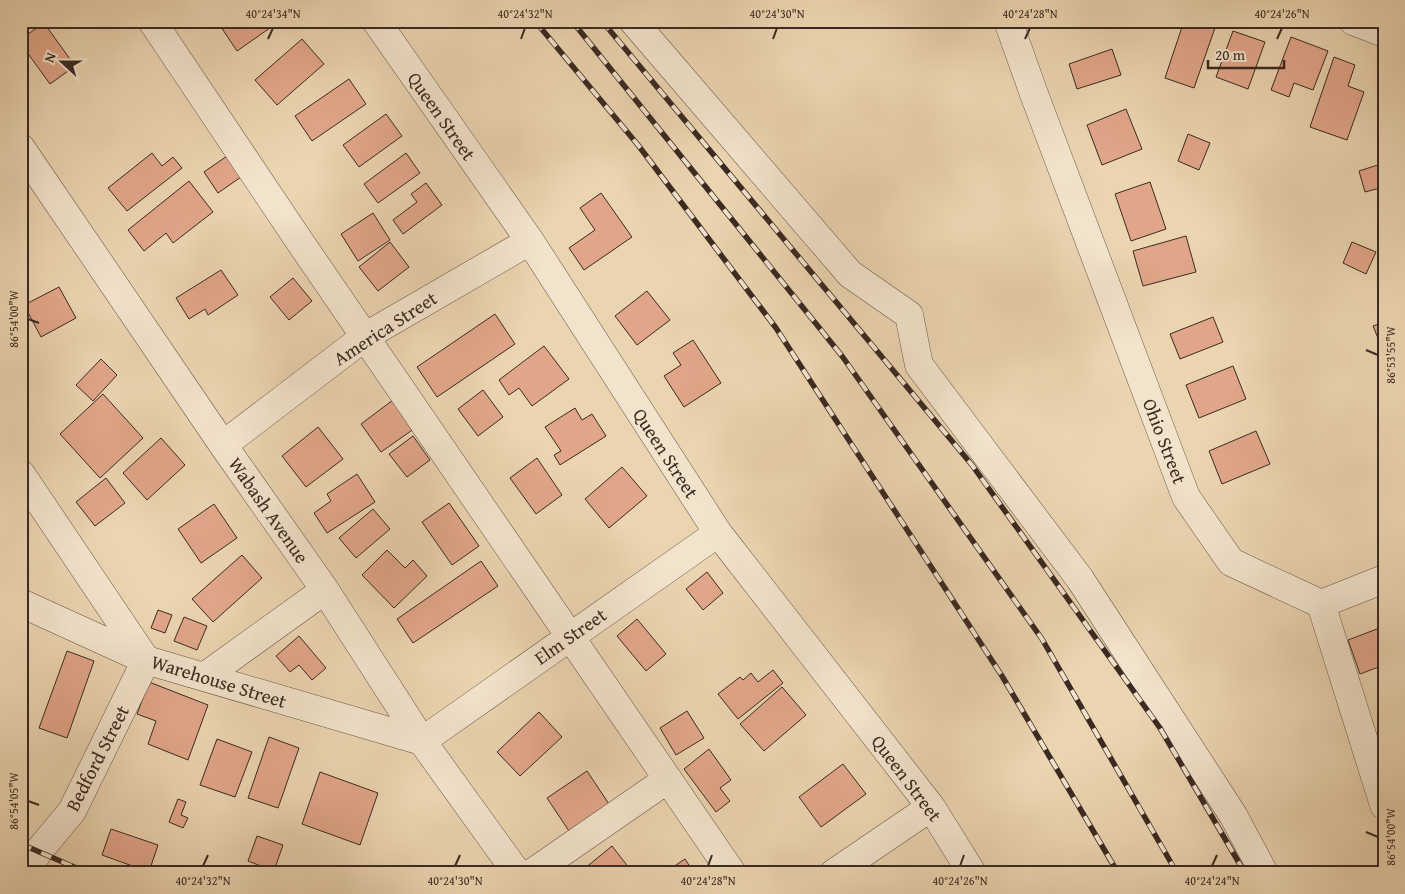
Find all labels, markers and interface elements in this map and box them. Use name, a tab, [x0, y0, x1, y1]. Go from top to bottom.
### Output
text: 40°24'34"N	[245, 5, 301, 22]
text: 40°24'32"N	[497, 5, 553, 22]
text: 40°24'30"N	[749, 5, 805, 22]
text: 40°24'28"N	[1002, 5, 1058, 22]
text: 40°24'26"N	[1254, 5, 1310, 22]
north arrow	[38, 38, 88, 88]
scale bar	[1208, 38, 1284, 70]
text: 20 m	[1215, 44, 1246, 65]
text: N	[39, 49, 61, 65]
street label: Queen Street	[401, 66, 483, 166]
street label: America Street	[328, 284, 443, 372]
text: 86°54'00"W	[5, 289, 22, 348]
text: 86°53'55"W	[1382, 325, 1399, 384]
street label: Ohio Street	[1136, 394, 1194, 488]
street label: Queen Street	[626, 402, 706, 504]
street label: Wabash Avenue	[222, 451, 316, 569]
street label: Elm Street	[528, 601, 612, 671]
street label: Warehouse Street	[148, 647, 290, 715]
street label: Bedford Street	[58, 700, 136, 816]
street label: Queen Street	[865, 729, 949, 828]
text: 86°54'05"W	[5, 771, 22, 830]
text: 86°54'00"W	[1382, 807, 1399, 866]
text: 40°24'32"N	[175, 872, 231, 889]
text: 40°24'30"N	[427, 872, 483, 889]
text: 40°24'28"N	[680, 872, 736, 889]
text: 40°24'26"N	[932, 872, 988, 889]
text: 40°24'24"N	[1184, 872, 1240, 889]

